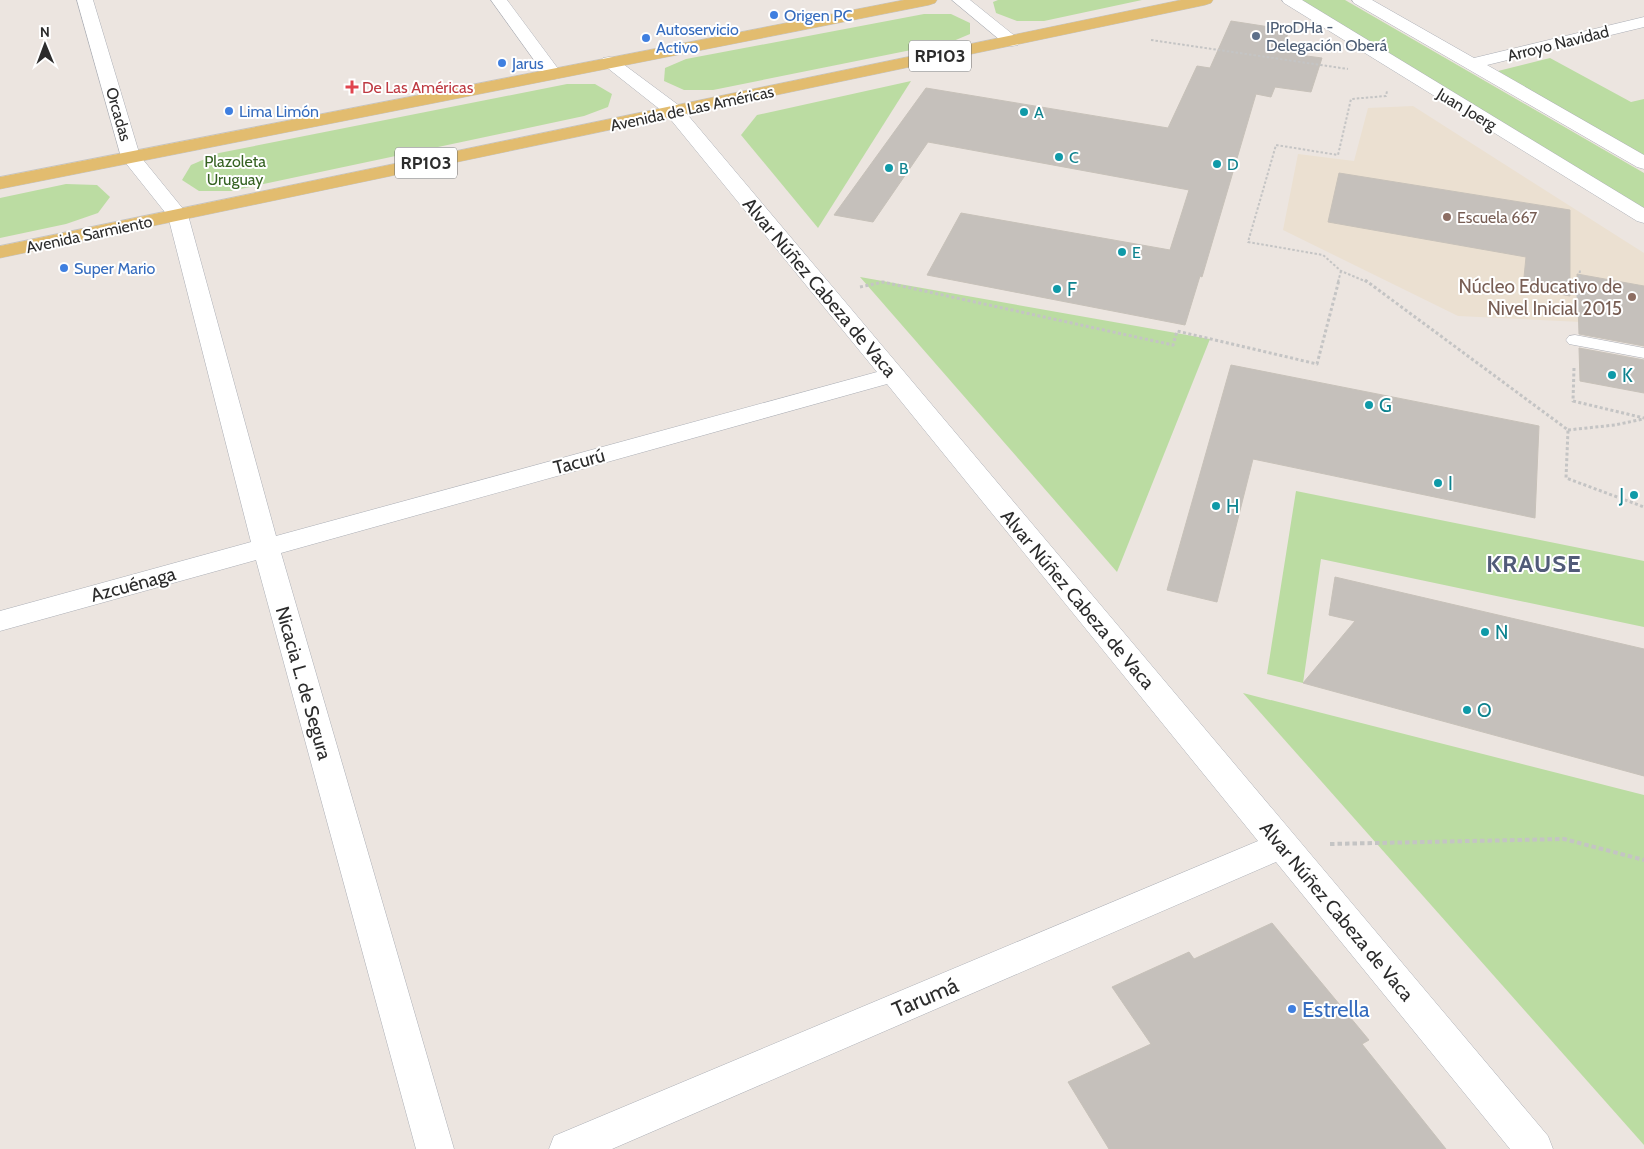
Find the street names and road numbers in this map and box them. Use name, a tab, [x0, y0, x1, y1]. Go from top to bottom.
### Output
street label: Arroyo Navidad	[1505, 22, 1611, 65]
road number: RP103	[909, 40, 971, 72]
street label: Avenida de Las Américas	[609, 82, 776, 135]
street label: Juan Joerg	[1433, 84, 1501, 135]
street label: Orcadas	[102, 85, 135, 144]
road number: RP103	[395, 148, 457, 178]
street label: Alvar Núñez Cabeza de Vaca	[738, 193, 901, 382]
street label: Avenida Sarmiento	[24, 212, 154, 257]
street label: Tacurú	[551, 444, 608, 479]
street label: Alvar Núñez Cabeza de Vaca	[996, 505, 1159, 694]
street label: Azcuénaga	[88, 562, 178, 607]
street label: Nicacia L. de Segura	[271, 604, 336, 763]
street label: Alvar Núñez Cabeza de Vaca	[1255, 817, 1418, 1006]
street label: Tarumá	[888, 971, 963, 1023]

